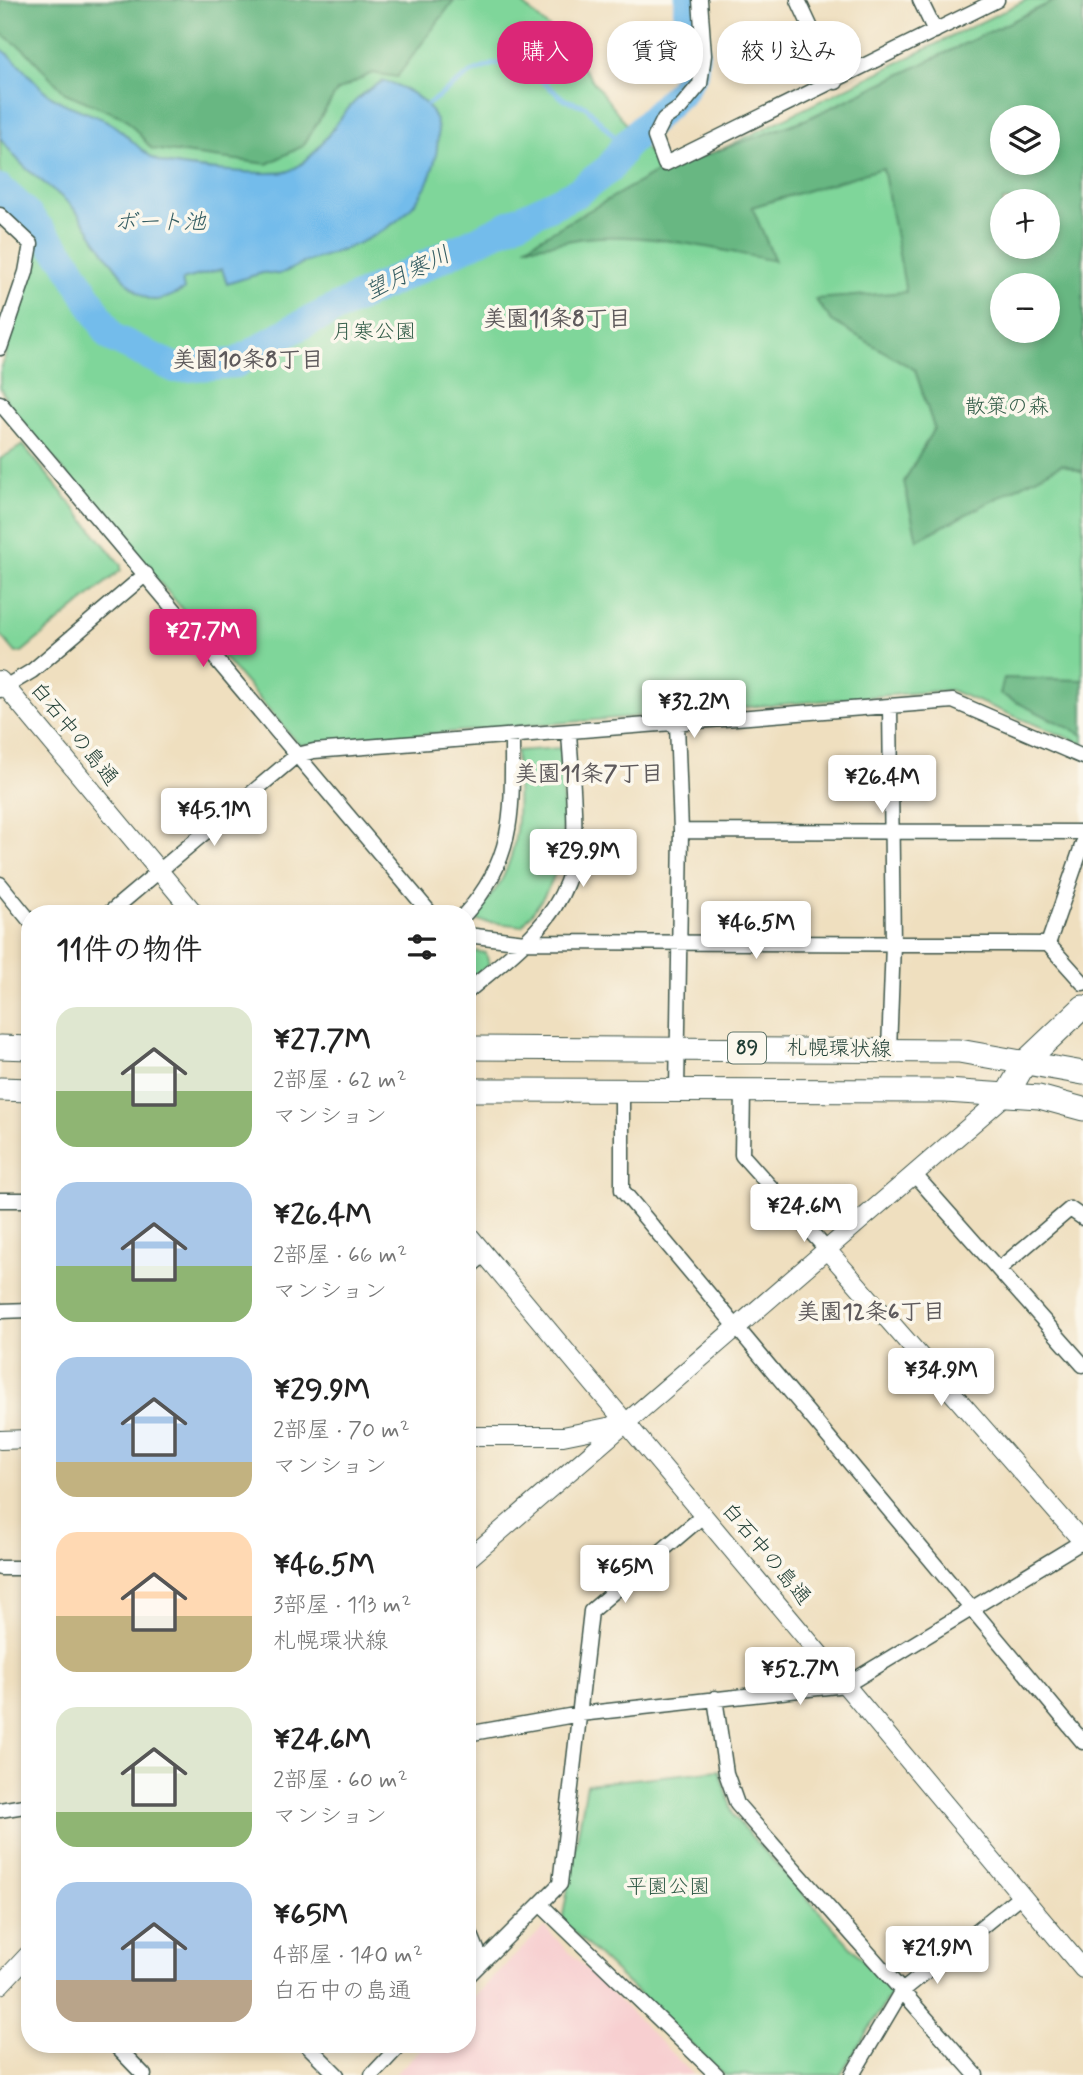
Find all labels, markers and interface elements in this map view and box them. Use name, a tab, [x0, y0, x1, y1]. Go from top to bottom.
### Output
chip: 購入	[497, 21, 593, 84]
chip: 賃貸	[607, 21, 703, 84]
chip: 絞り込み	[717, 21, 861, 84]
map controls	[990, 105, 1060, 343]
button: layers	[990, 105, 1060, 175]
button: +	[990, 189, 1060, 259]
water label: ボート池	[114, 208, 207, 238]
water label: 望月寒川	[360, 240, 456, 308]
button: −	[990, 273, 1060, 343]
district label: 美園11条8丁目	[483, 305, 631, 335]
park label: 月寒公園	[332, 318, 416, 346]
district label: 美園10条8丁目	[172, 346, 324, 376]
park label: 散策の森	[965, 393, 1049, 421]
pin: ¥27.7M	[146, 610, 260, 669]
text: ¥27.7M	[165, 617, 241, 647]
street label: 白石中の島通	[23, 676, 125, 792]
pin: ¥32.2M	[637, 680, 751, 740]
text: ¥32.2M	[658, 688, 730, 718]
pin: ¥26.4M	[825, 756, 939, 815]
district label: 美園11条7丁目	[514, 760, 664, 790]
text: ¥26.4M	[844, 763, 920, 793]
pin: ¥45.1M	[157, 788, 271, 848]
text: ¥45.1M	[177, 796, 251, 826]
pin: ¥29.9M	[526, 830, 640, 889]
text: ¥29.9M	[546, 837, 620, 867]
pin: ¥46.5M	[699, 902, 813, 961]
text: ¥46.5M	[717, 909, 795, 939]
icon: filters	[403, 928, 441, 966]
text: 11件の物件	[56, 931, 202, 970]
text: ¥27.7M	[273, 1021, 371, 1060]
road number: 89	[728, 1032, 766, 1064]
street label: 札幌環状線	[786, 1034, 892, 1064]
icon: home	[112, 1035, 196, 1119]
text: 2部屋 · 62 m²	[273, 1066, 407, 1096]
text: マンション	[273, 1102, 387, 1132]
pin: ¥24.6M	[747, 1184, 861, 1244]
text: ¥24.6M	[766, 1192, 842, 1222]
text: ¥26.4M	[273, 1196, 372, 1235]
icon: home	[112, 1210, 196, 1294]
text: 2部屋 · 66 m²	[273, 1241, 407, 1271]
text: マンション	[273, 1277, 387, 1307]
district label: 美園12条6丁目	[796, 1298, 946, 1328]
pin: ¥34.9M	[884, 1348, 998, 1408]
text: ¥34.9M	[904, 1356, 978, 1386]
text: ¥29.9M	[273, 1371, 370, 1410]
icon: home	[112, 1385, 196, 1469]
text: 2部屋 · 70 m²	[273, 1416, 410, 1446]
text: マンション	[273, 1452, 387, 1482]
street label: 白石中の島通	[715, 1497, 817, 1611]
text: ¥46.5M	[273, 1546, 375, 1585]
pin: ¥65M	[584, 1546, 666, 1605]
text: ¥65M	[596, 1553, 654, 1583]
icon: home	[112, 1560, 196, 1644]
text: 3部屋 · 113 m²	[273, 1591, 411, 1621]
text: 札幌環状線	[273, 1627, 388, 1657]
pin: ¥52.7M	[743, 1648, 857, 1707]
text: ¥52.7M	[761, 1655, 839, 1685]
text: ¥24.6M	[273, 1721, 371, 1760]
icon: home	[112, 1735, 196, 1819]
text: 2部屋 · 60 m²	[273, 1766, 408, 1796]
text: マンション	[273, 1802, 387, 1832]
park label: 平園公園	[626, 1873, 710, 1901]
text: ¥65M	[273, 1896, 348, 1935]
icon: home	[112, 1910, 196, 1994]
pin: ¥21.9M	[880, 1926, 994, 1986]
text: ¥21.9M	[902, 1934, 972, 1964]
text: 4部屋 · 140 m²	[273, 1941, 423, 1971]
text: 白石中の島通	[273, 1977, 411, 2007]

